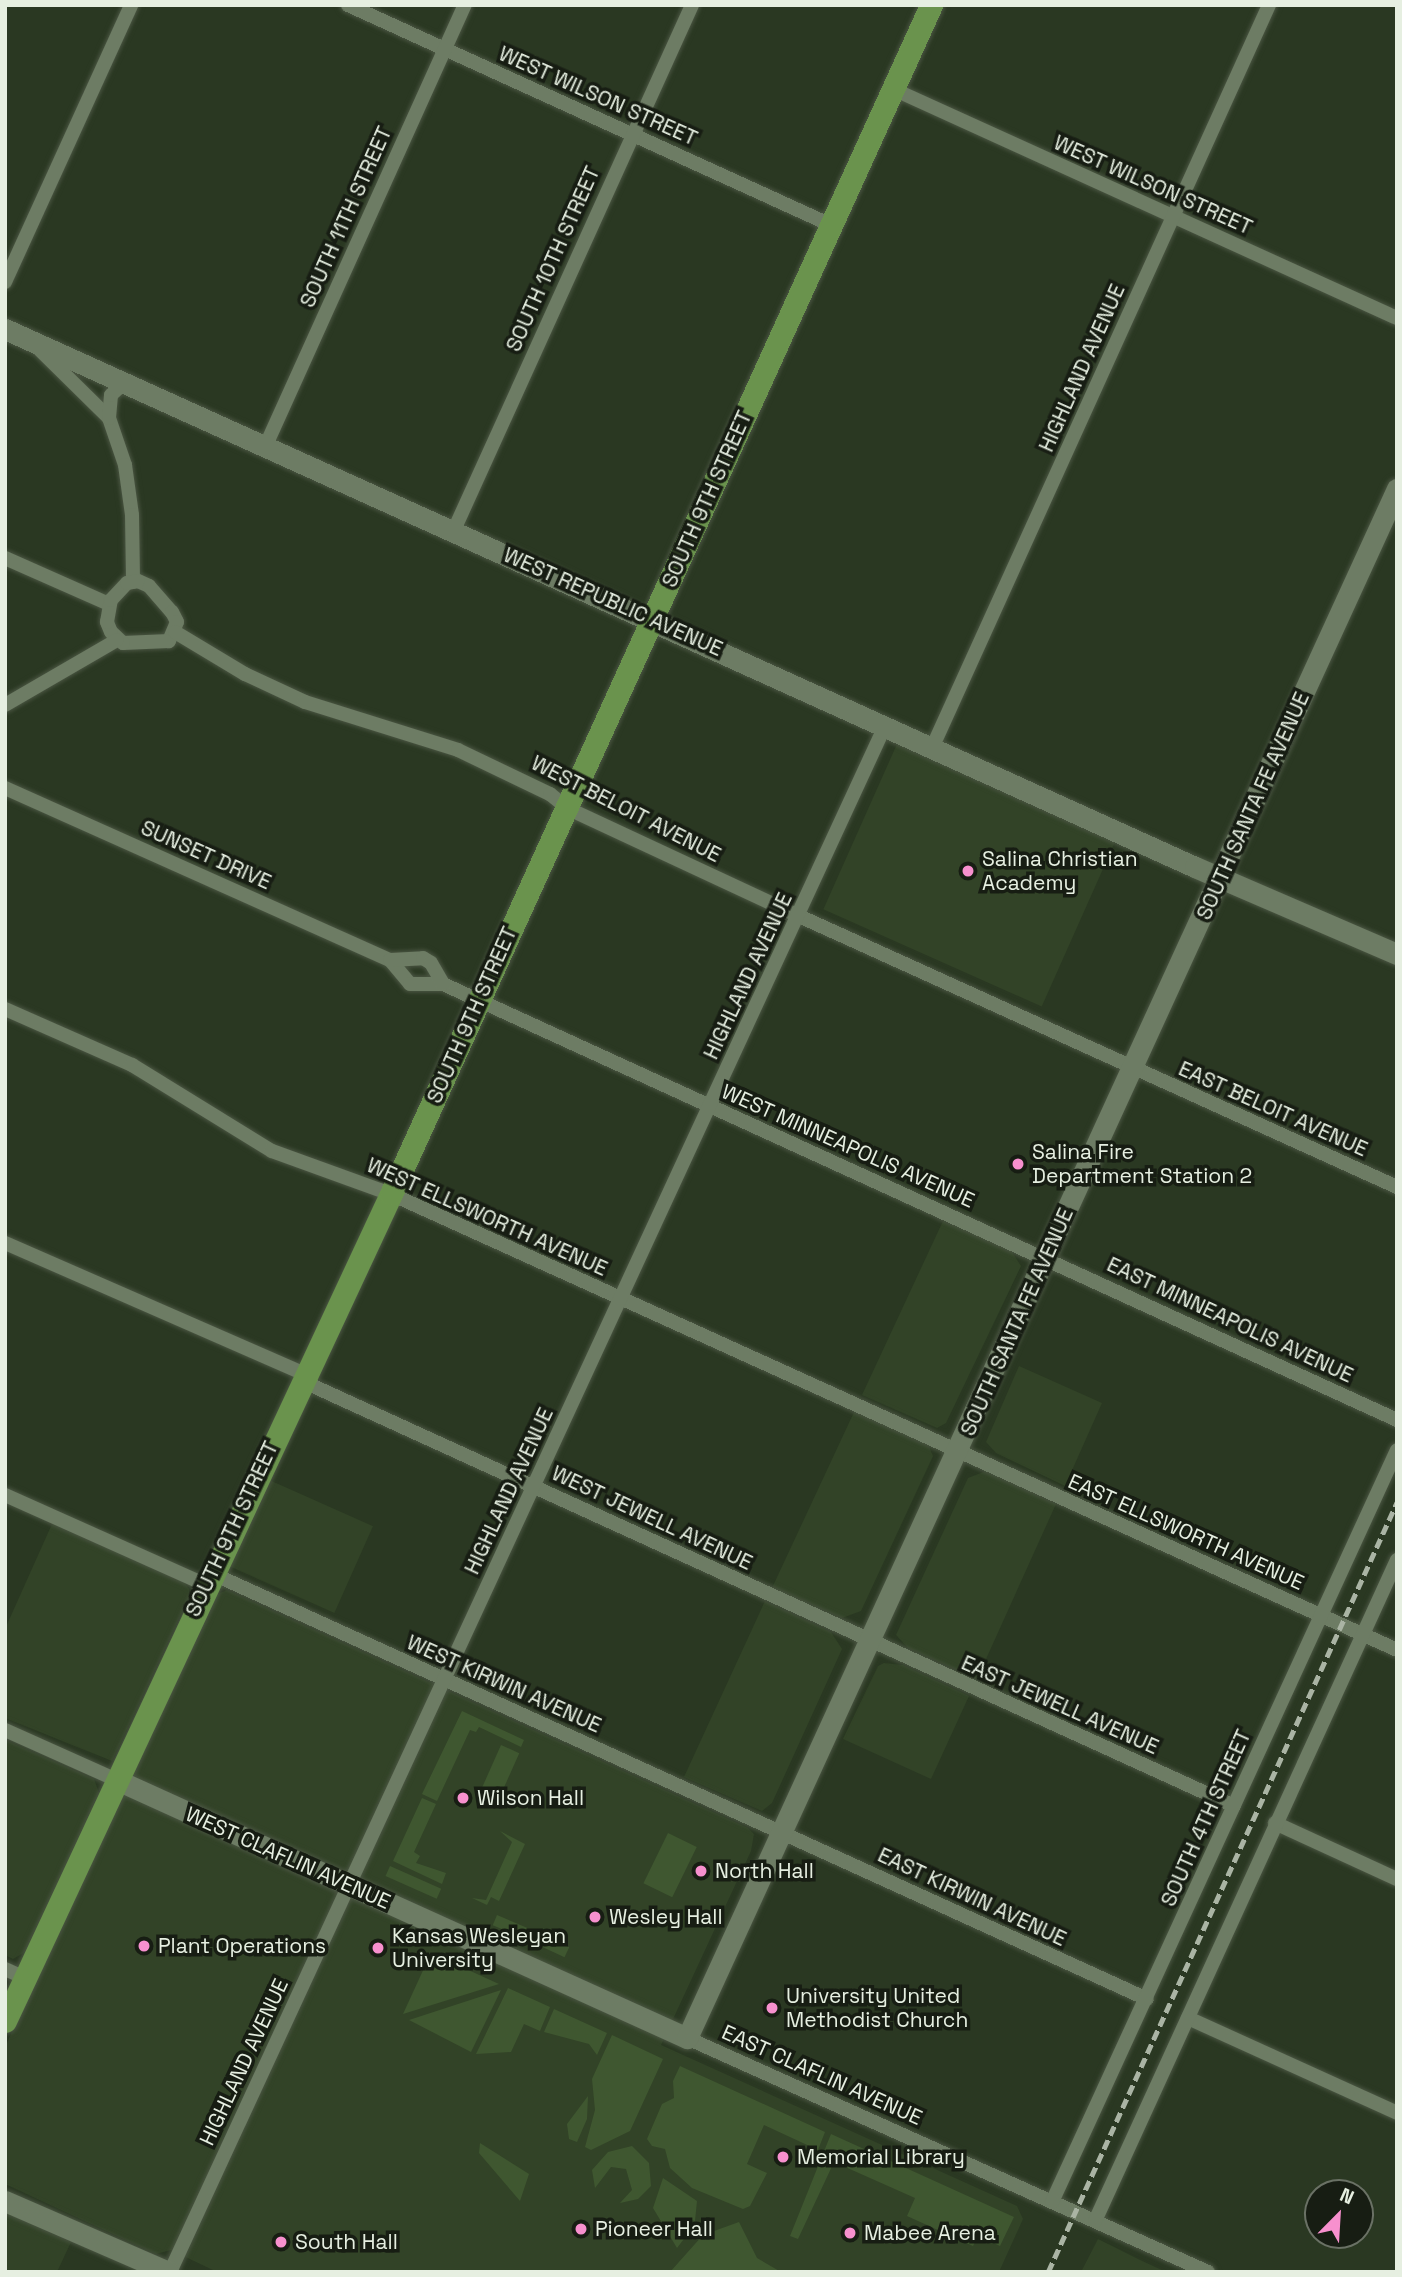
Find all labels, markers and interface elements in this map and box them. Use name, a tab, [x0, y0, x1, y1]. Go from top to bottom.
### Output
street label: WEST WILSON STREET	[495, 41, 701, 151]
street label: SOUTH 11TH STREET	[295, 123, 397, 311]
street label: WEST WILSON STREET	[1050, 130, 1256, 240]
street label: SOUTH 10TH STREET	[501, 163, 605, 355]
street label: HIGHLAND AVENUE	[1034, 280, 1130, 456]
street label: SOUTH 9TH STREET	[657, 407, 757, 591]
street label: WEST REPUBLIC AVENUE	[499, 542, 727, 662]
street label: SOUTH SANTA FE AVENUE	[1191, 688, 1315, 924]
street label: WEST BELOIT AVENUE	[526, 750, 726, 868]
street label: SUNSET DRIVE	[137, 815, 275, 895]
place label: Salina Christian Academy	[982, 846, 1138, 896]
marker: Salina Christian Academy	[960, 863, 976, 879]
street label: HIGHLAND AVENUE	[698, 889, 798, 1063]
street label: SOUTH 9TH STREET	[422, 923, 522, 1107]
street label: EAST BELOIT AVENUE	[1174, 1056, 1372, 1162]
street label: WEST MINNEAPOLIS AVENUE	[717, 1079, 979, 1213]
place label: Salina Fire Department Station 2	[1032, 1139, 1252, 1189]
street label: WEST ELLSWORTH AVENUE	[363, 1152, 611, 1282]
marker: Salina Fire Department Station 2	[1010, 1156, 1026, 1172]
street label: SOUTH SANTA FE AVENUE	[955, 1204, 1079, 1440]
street label: EAST MINNEAPOLIS AVENUE	[1103, 1252, 1357, 1388]
street label: HIGHLAND AVENUE	[459, 1404, 559, 1578]
street label: SOUTH 9TH STREET	[180, 1437, 284, 1621]
street label: WEST JEWELL AVENUE	[547, 1460, 757, 1576]
street label: EAST ELLSWORTH AVENUE	[1064, 1468, 1308, 1596]
street label: WEST KIRWIN AVENUE	[403, 1630, 605, 1738]
street label: EAST JEWELL AVENUE	[957, 1650, 1163, 1760]
street label: SOUTH 4TH STREET	[1156, 1726, 1256, 1910]
place label: Wilson Hall	[477, 1785, 584, 1811]
marker: Wilson Hall	[455, 1790, 471, 1806]
street label: WEST CLAFLIN AVENUE	[181, 1801, 395, 1915]
street label: EAST KIRWIN AVENUE	[873, 1842, 1071, 1952]
place label: North Hall	[715, 1858, 814, 1884]
marker: North Hall	[693, 1863, 709, 1879]
place label: Wesley Hall	[609, 1904, 723, 1930]
marker: Wesley Hall	[587, 1909, 603, 1925]
place label: Kansas Wesleyan University	[392, 1923, 566, 1973]
place label: Plant Operations	[158, 1933, 326, 1959]
marker: Plant Operations	[136, 1938, 152, 1954]
marker: Kansas Wesleyan University	[370, 1940, 386, 1956]
street label: HIGHLAND AVENUE	[194, 1975, 294, 2149]
place label: University United Methodist Church	[786, 1983, 968, 2033]
marker: University United Methodist Church	[764, 2000, 780, 2016]
street label: EAST CLAFLIN AVENUE	[718, 2019, 926, 2131]
place label: Memorial Library	[797, 2144, 965, 2170]
marker: Memorial Library	[775, 2149, 791, 2165]
north arrow	[1304, 2179, 1374, 2249]
text: N	[1336, 2182, 1358, 2210]
place label: Pioneer Hall	[595, 2216, 713, 2242]
place label: Mabee Arena	[864, 2220, 996, 2246]
marker: Pioneer Hall	[573, 2221, 589, 2237]
marker: Mabee Arena	[842, 2225, 858, 2241]
place label: South Hall	[295, 2229, 398, 2255]
marker: South Hall	[273, 2234, 289, 2250]

